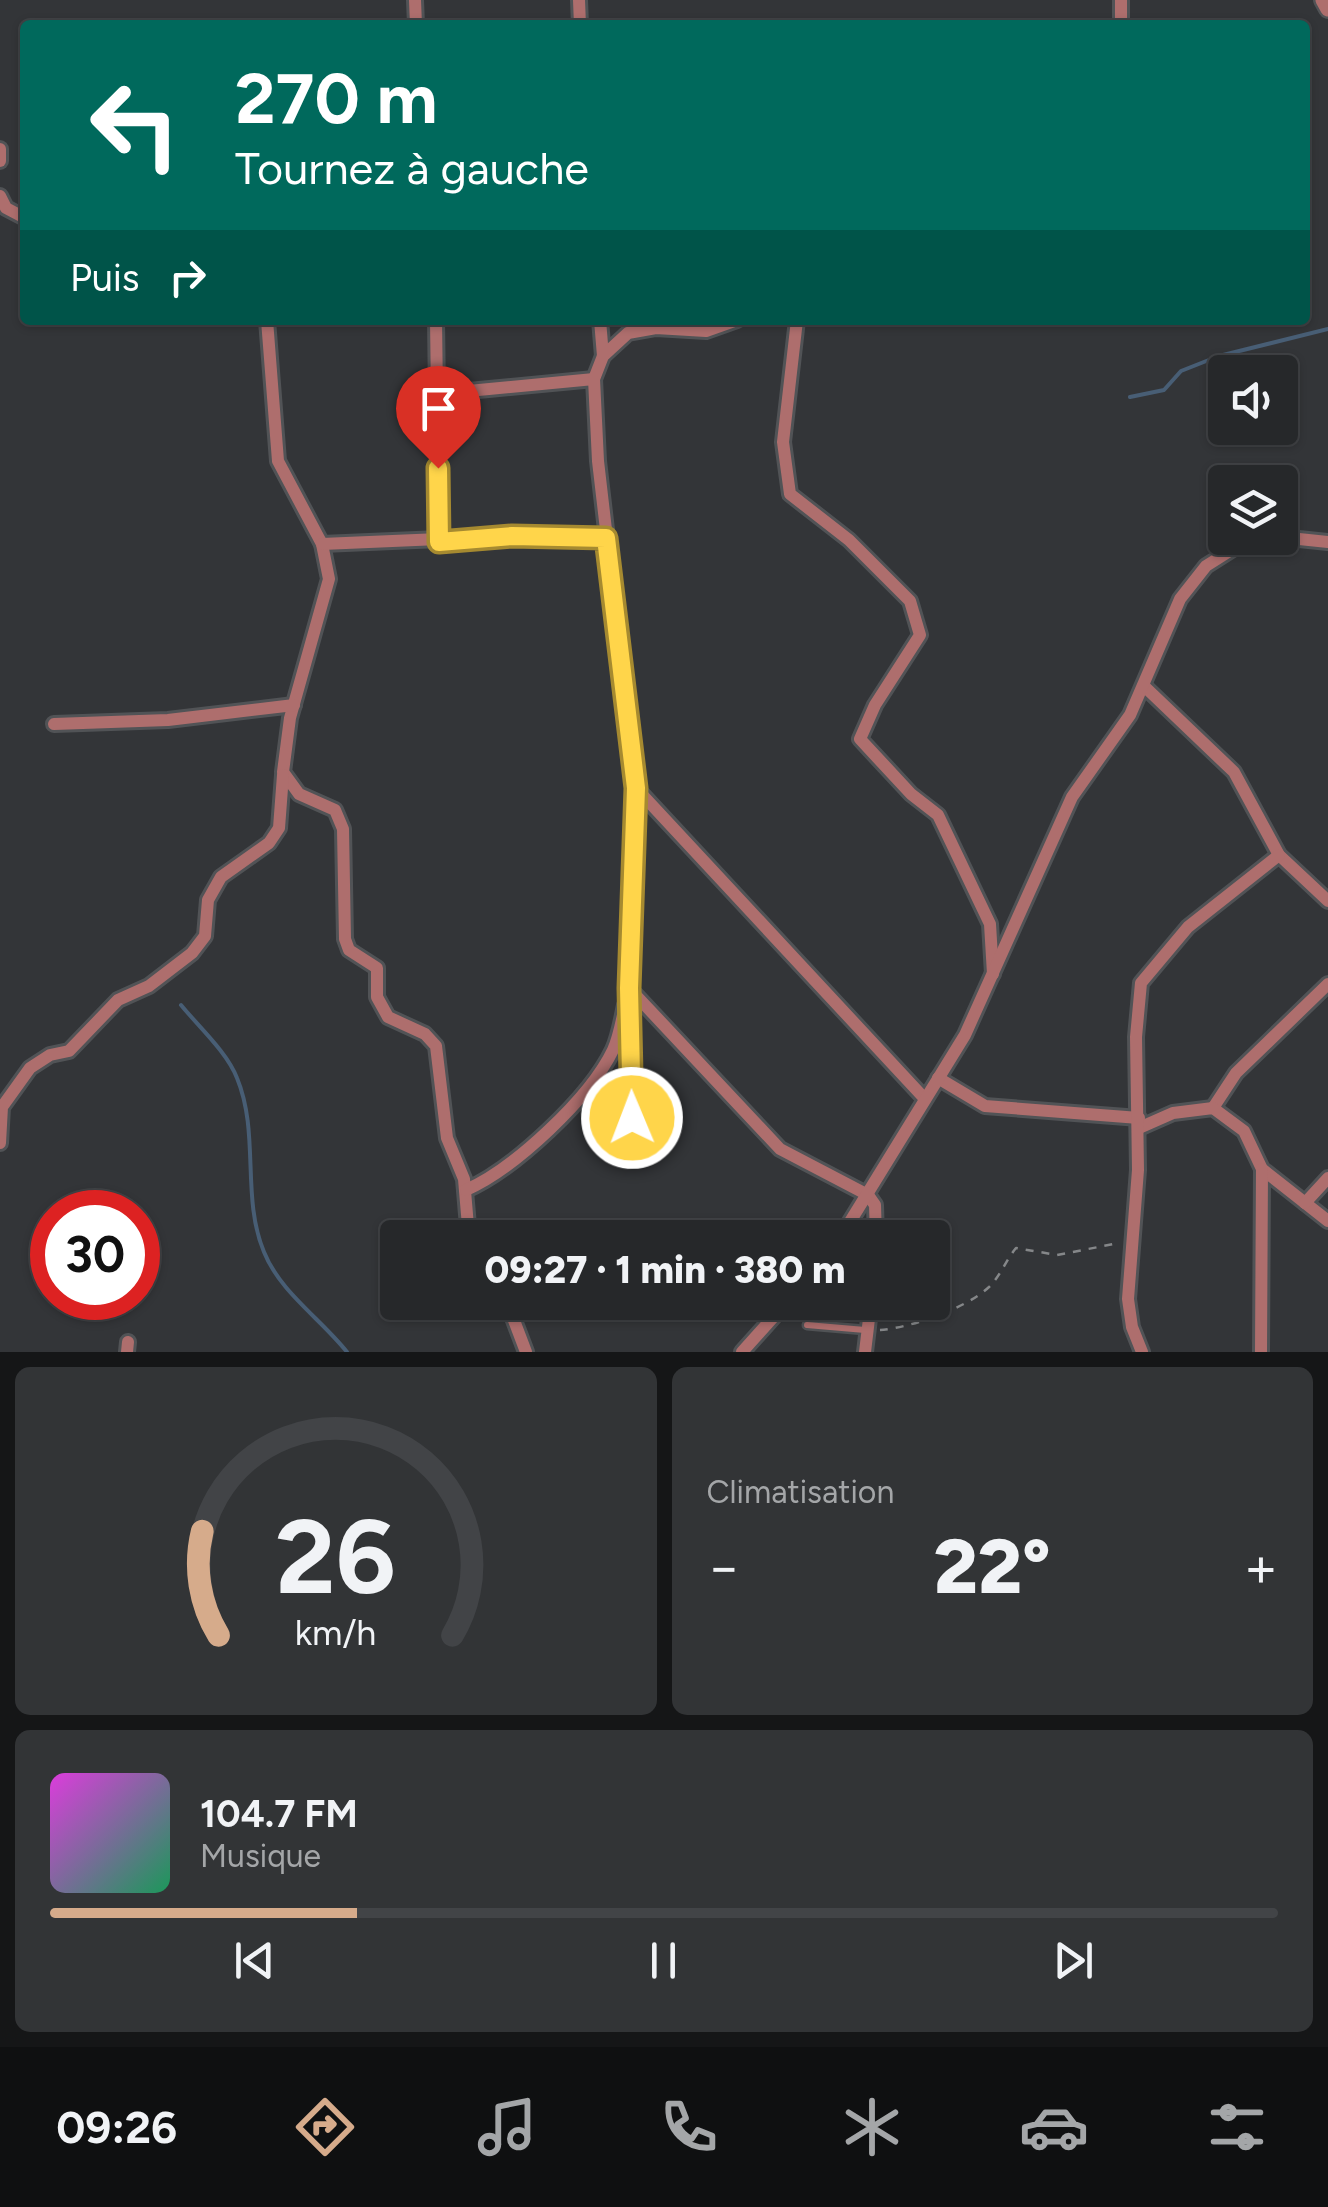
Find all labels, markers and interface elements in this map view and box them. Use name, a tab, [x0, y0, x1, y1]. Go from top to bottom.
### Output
text: 270 m	[235, 56, 438, 141]
icon: left	[70, 60, 200, 190]
text: Tournez à gauche	[235, 141, 589, 195]
icon: right	[160, 250, 215, 305]
text: Puis	[70, 255, 140, 301]
map controls	[1208, 355, 1298, 555]
button: sound	[1208, 355, 1298, 445]
pin	[396, 366, 481, 469]
icon: arrive	[411, 381, 466, 436]
button: layers	[1208, 465, 1298, 555]
position arrow	[580, 1066, 684, 1170]
speed limit sign: 30	[30, 1190, 160, 1320]
text: 09:27 · 1 min · 380 m	[484, 1247, 846, 1293]
text: Climatisation	[707, 1473, 894, 1511]
text: 26	[275, 1494, 396, 1619]
text: 22°	[934, 1522, 1051, 1612]
text: −	[707, 1534, 741, 1600]
text: +	[1244, 1534, 1278, 1600]
text: km/h	[295, 1611, 377, 1654]
text: 104.7 FM	[200, 1791, 358, 1837]
text: Musique	[200, 1837, 321, 1875]
icon: previous	[227, 1933, 282, 1988]
icon: pause	[636, 1933, 691, 1988]
icon: next	[1046, 1933, 1101, 1988]
icon: directions	[290, 2092, 360, 2162]
icon: music	[472, 2092, 542, 2162]
icon: phone	[654, 2092, 724, 2162]
icon: climate	[837, 2092, 907, 2162]
icon: car	[1019, 2092, 1089, 2162]
icon: filters	[1202, 2092, 1272, 2162]
text: 09:26	[56, 2100, 177, 2154]

